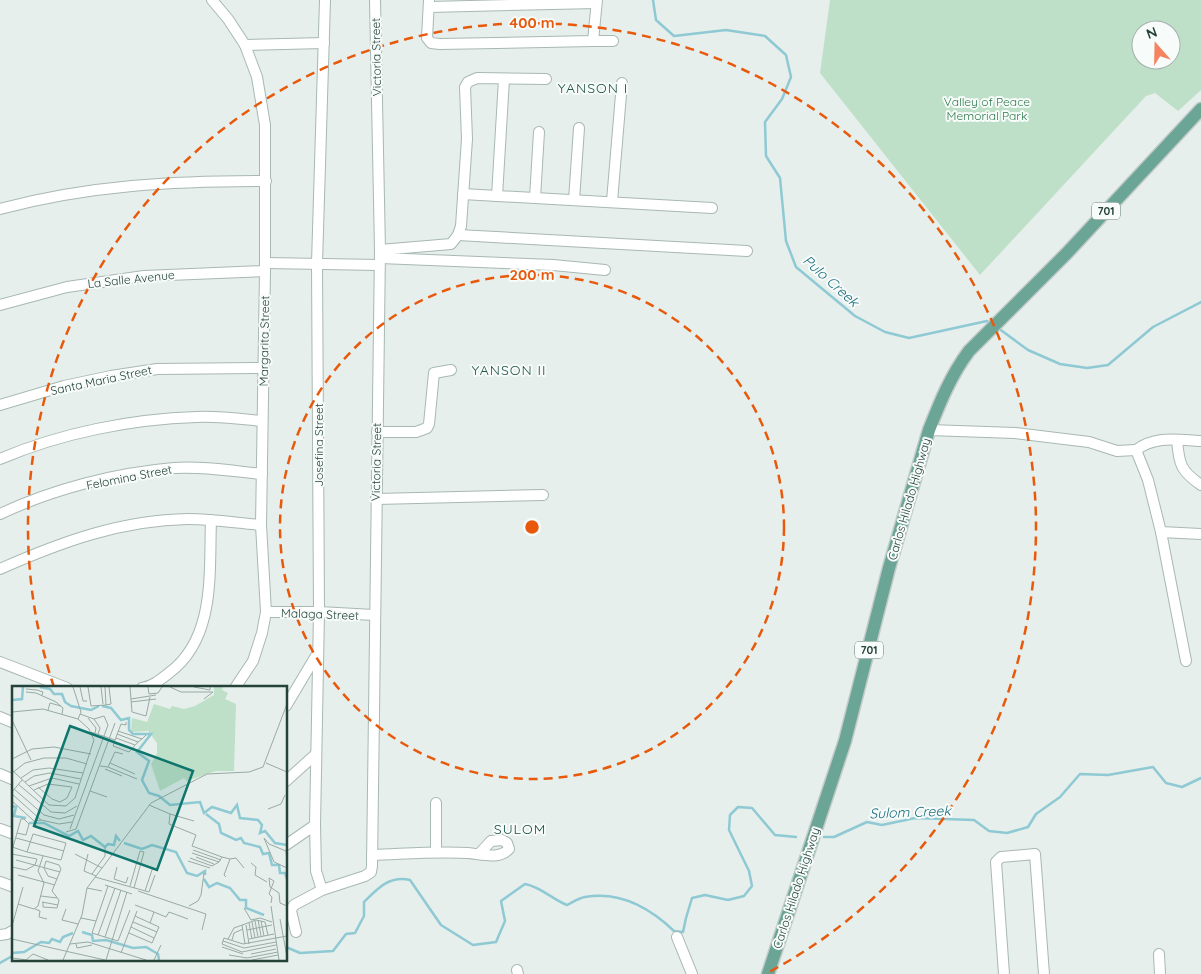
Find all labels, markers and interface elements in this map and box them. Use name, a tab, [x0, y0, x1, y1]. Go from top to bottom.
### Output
text: 400 m	[509, 13, 555, 32]
street label: Victoria Street	[368, 18, 384, 96]
north arrow	[1131, 20, 1181, 70]
text: N	[1144, 23, 1159, 43]
district label: YANSON I	[558, 79, 628, 97]
park label: Valley of Peace Memorial Park	[944, 94, 1030, 123]
road number: 701	[1092, 202, 1120, 220]
water label: Pulo Creek	[799, 251, 864, 312]
text: 200 m	[510, 265, 555, 284]
street label: La Salle Avenue	[87, 267, 175, 291]
street label: Margarita Street	[256, 295, 272, 387]
district label: YANSON II	[471, 361, 547, 379]
street label: Santa Maria Street	[49, 362, 153, 398]
street label: Josefina Street	[311, 403, 326, 487]
street label: Victoria Street	[368, 423, 384, 501]
street label: Carlos Hilado Highway	[884, 436, 934, 562]
street label: Felomina Street	[85, 461, 173, 493]
centre of rings	[523, 518, 541, 536]
street label: Malaga Street	[281, 605, 359, 623]
road number: 701	[855, 642, 883, 658]
inset map	[12, 686, 288, 962]
water label: Sulom Creek	[869, 802, 953, 822]
district label: SULOM	[494, 820, 546, 838]
street label: Carlos Hilado Highway	[769, 826, 823, 950]

